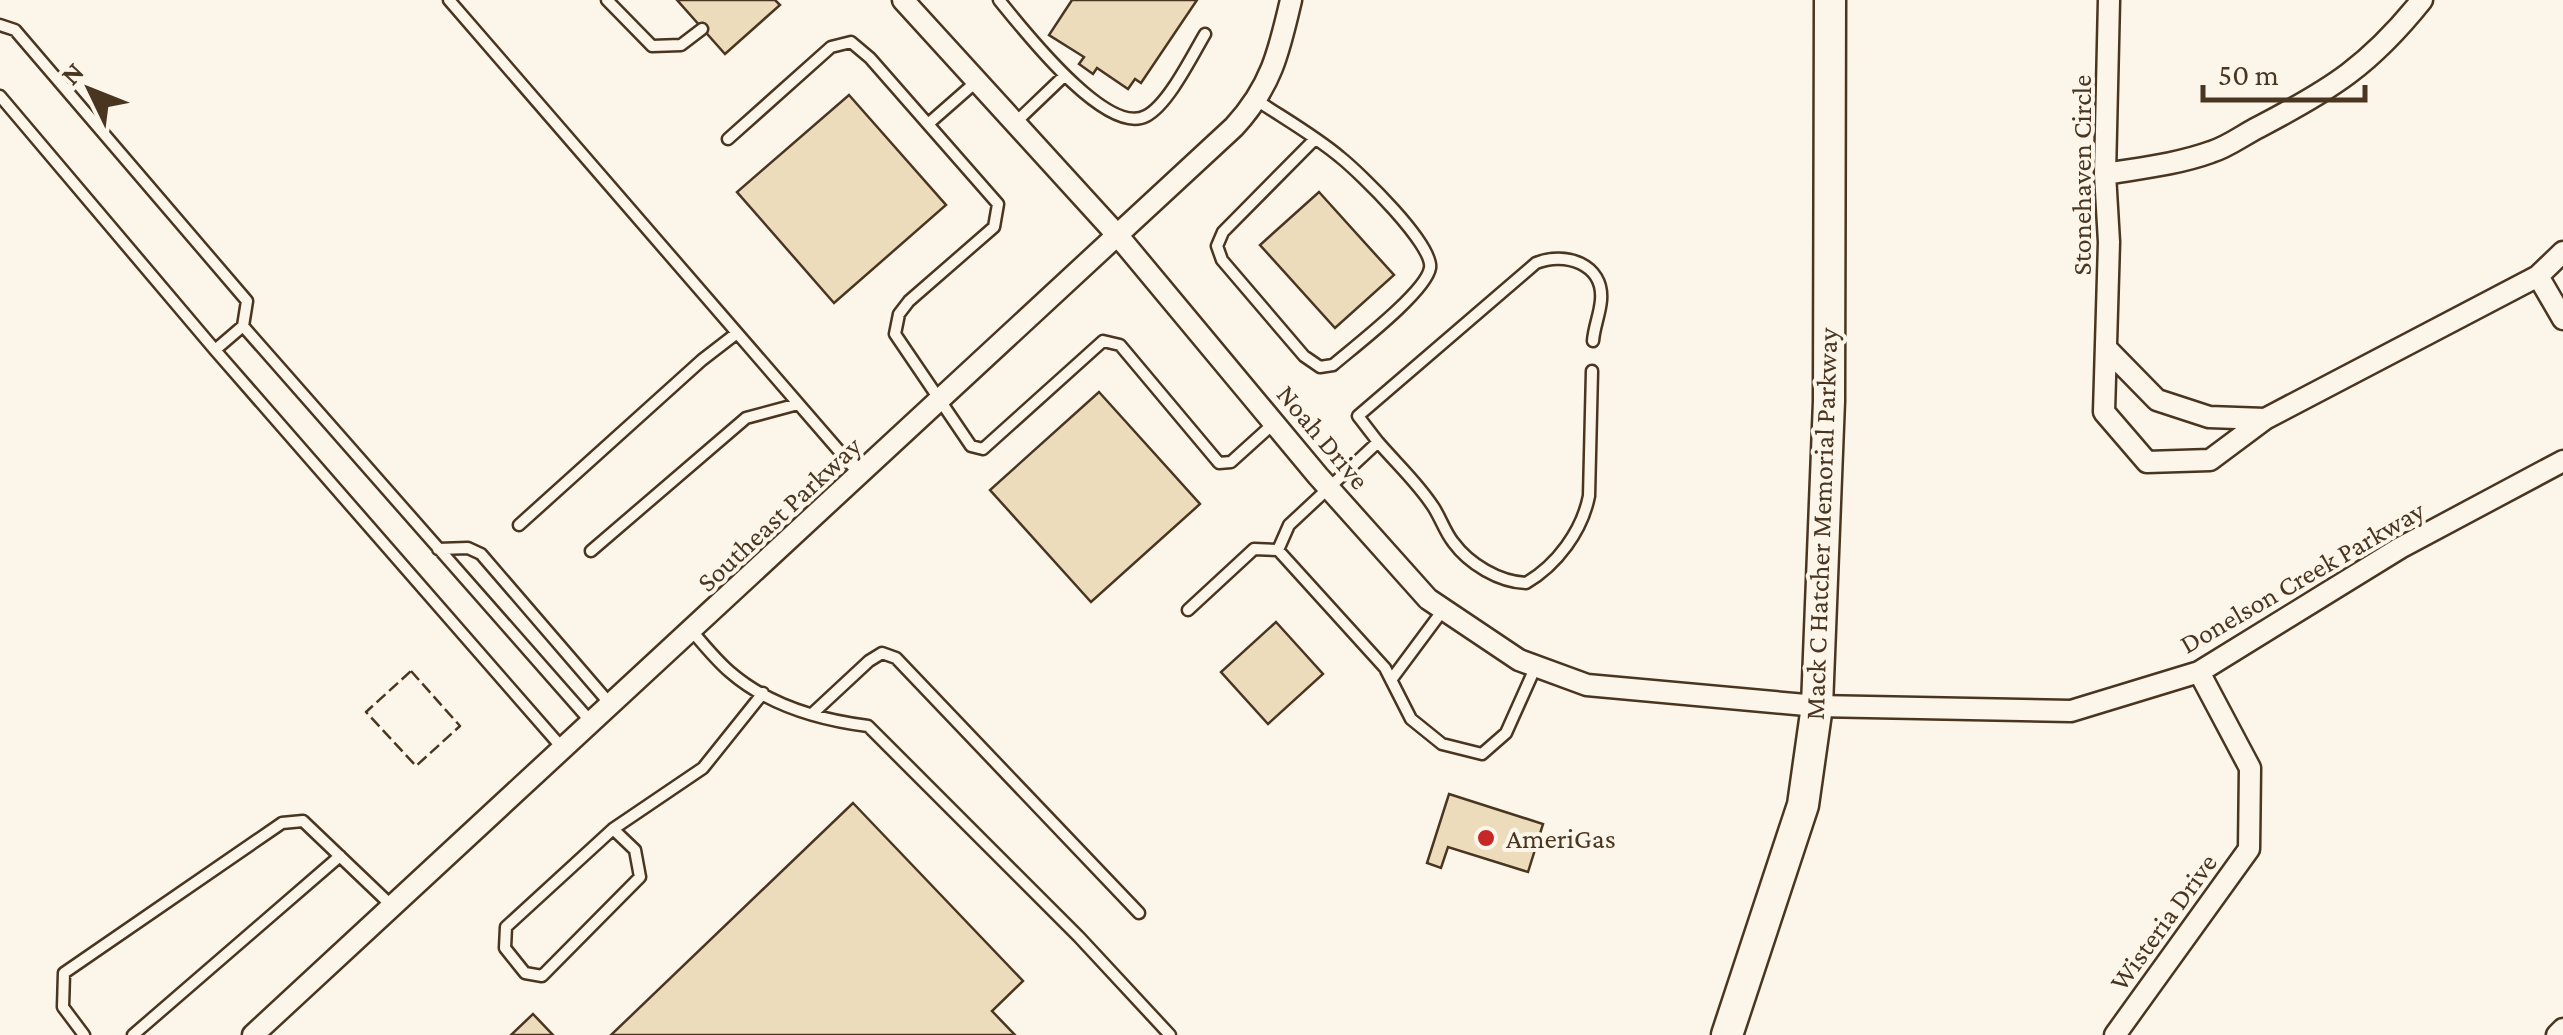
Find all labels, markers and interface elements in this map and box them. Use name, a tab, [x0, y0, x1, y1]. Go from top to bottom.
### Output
north arrow	[40, 40, 140, 140]
scale bar	[2203, 40, 2366, 102]
text: N	[54, 56, 90, 91]
text: 50 m	[2218, 58, 2279, 91]
street label: Stonehaven Circle	[2066, 75, 2097, 275]
street label: Mack C Hatcher Memorial Parkway	[1799, 326, 1843, 721]
street label: Noah Drive	[1271, 379, 1375, 495]
street label: Southeast Parkway	[691, 430, 868, 598]
street label: Donelson Creek Parkway	[2174, 494, 2431, 660]
place label: AmeriGas	[1506, 823, 1616, 854]
marker: AmeriGas	[1475, 827, 1497, 849]
street label: Wisteria Drive	[2103, 848, 2223, 996]

